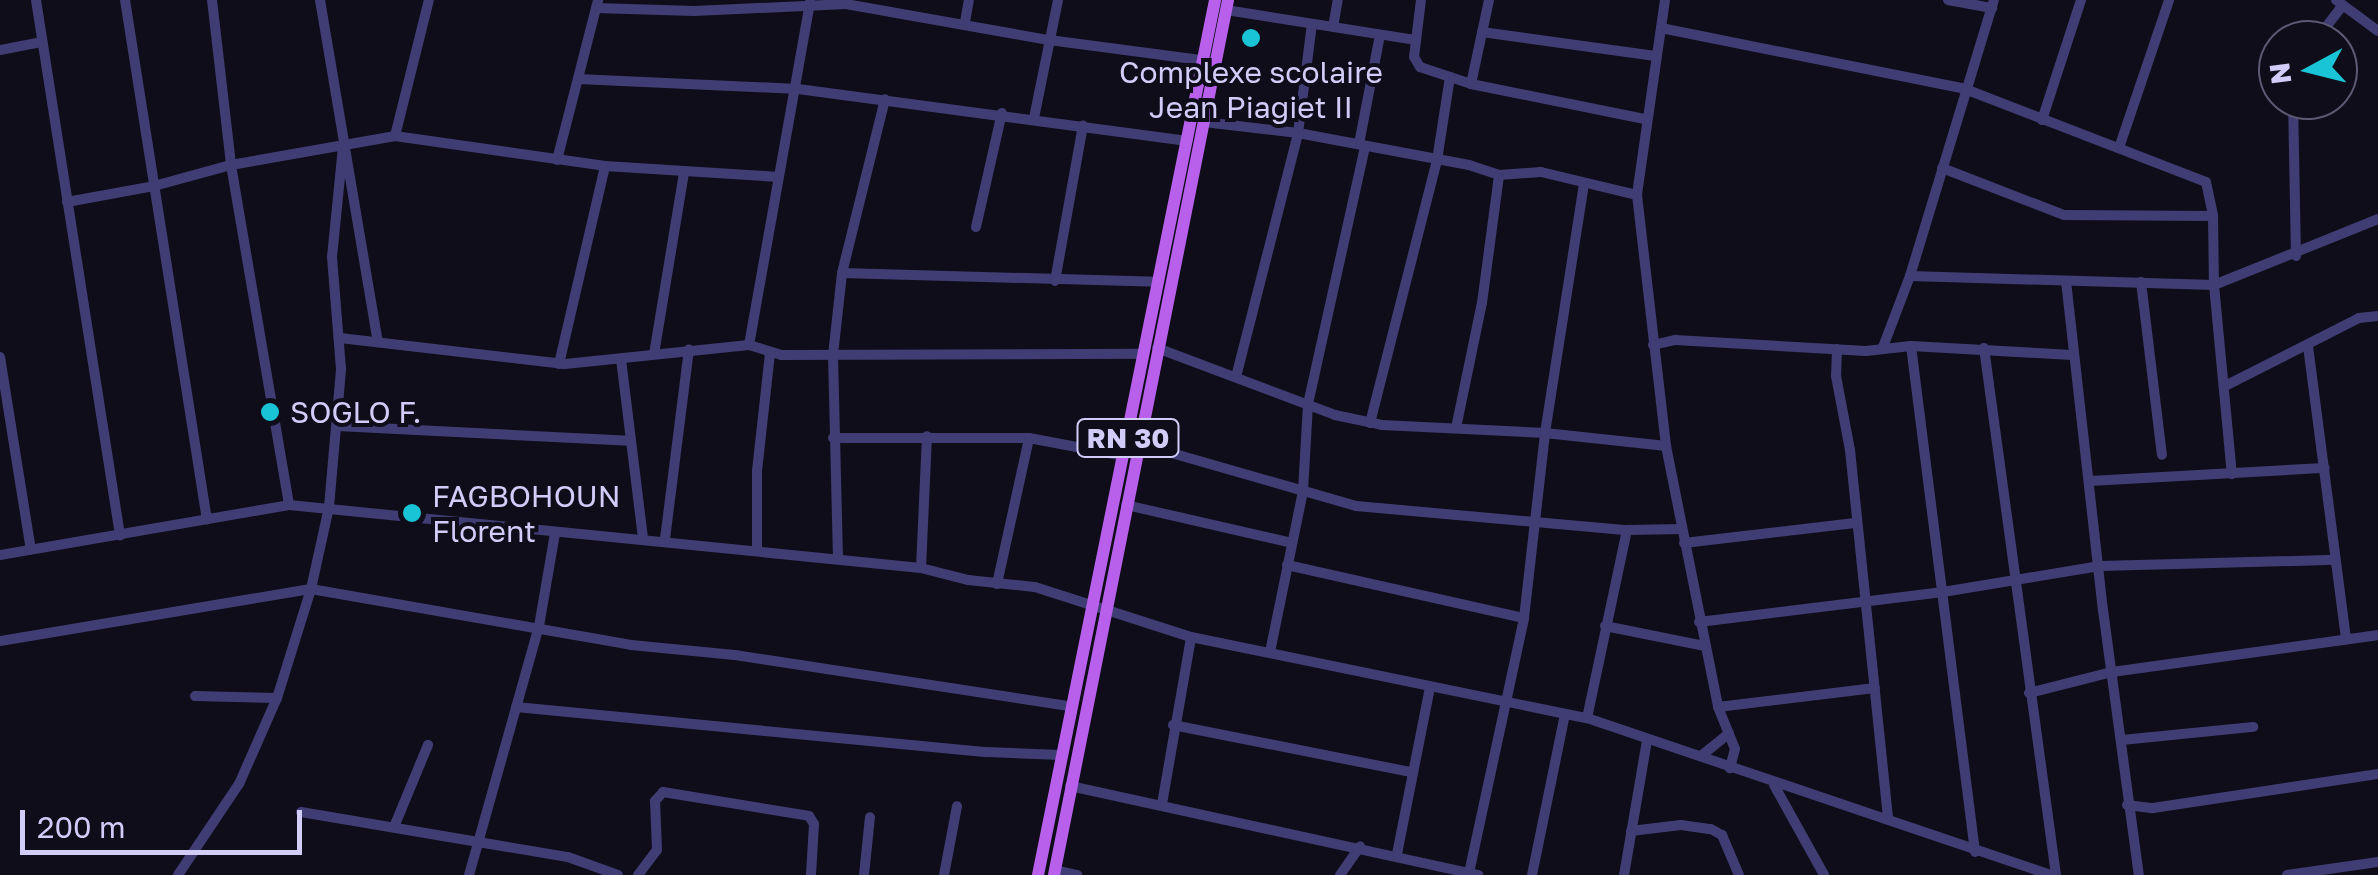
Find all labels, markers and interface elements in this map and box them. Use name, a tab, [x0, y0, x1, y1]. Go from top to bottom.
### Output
north arrow	[2258, 20, 2358, 120]
marker: Complexe scolaire Jean Piagiet II	[1240, 27, 1262, 49]
place label: Complexe scolaire Jean Piagiet II	[1119, 54, 1383, 124]
text: N	[2262, 61, 2297, 86]
place label: SOGLO F.	[290, 394, 421, 430]
marker: SOGLO F.	[259, 401, 281, 423]
road number: RN 30	[1076, 415, 1180, 461]
place label: FAGBOHOUN Florent	[432, 478, 621, 548]
marker: FAGBOHOUN Florent	[401, 502, 423, 524]
scale bar	[25, 790, 308, 852]
text: 200 m	[37, 809, 126, 845]

